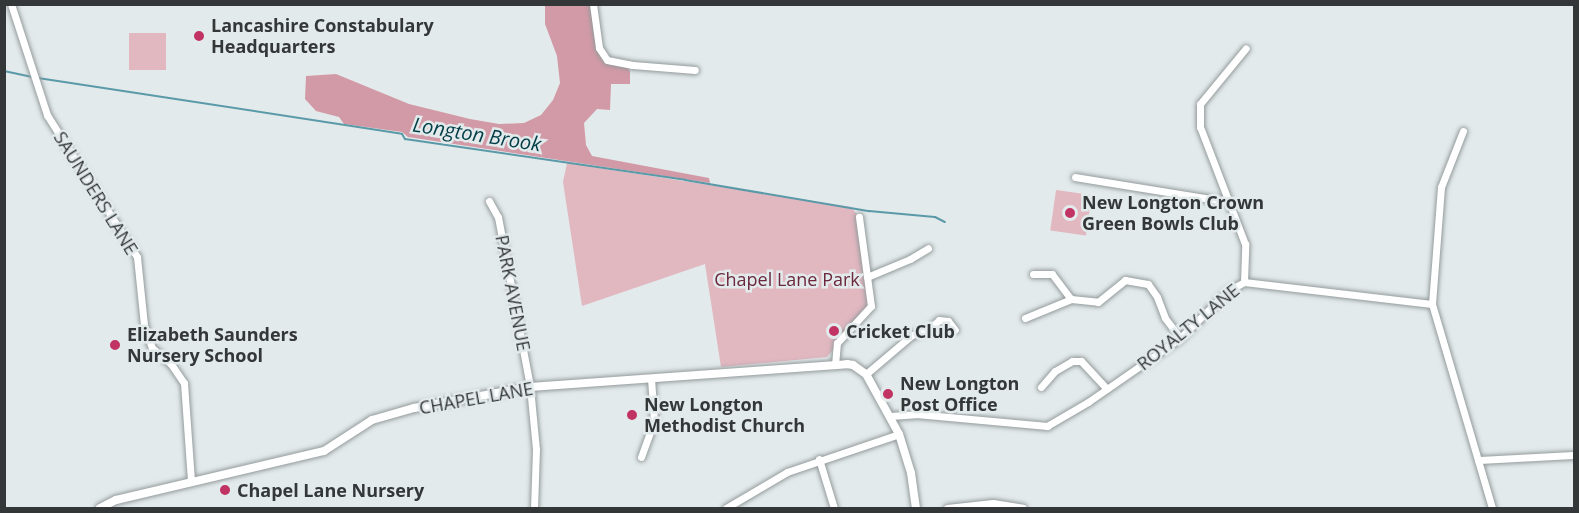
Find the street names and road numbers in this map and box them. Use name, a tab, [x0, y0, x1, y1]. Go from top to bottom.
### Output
street label: SAUNDERS LANE	[49, 127, 143, 259]
street label: PARK AVENUE	[491, 233, 535, 353]
street label: ROYALTY LANE	[1133, 279, 1243, 375]
street label: CHAPEL LANE	[417, 377, 535, 419]

